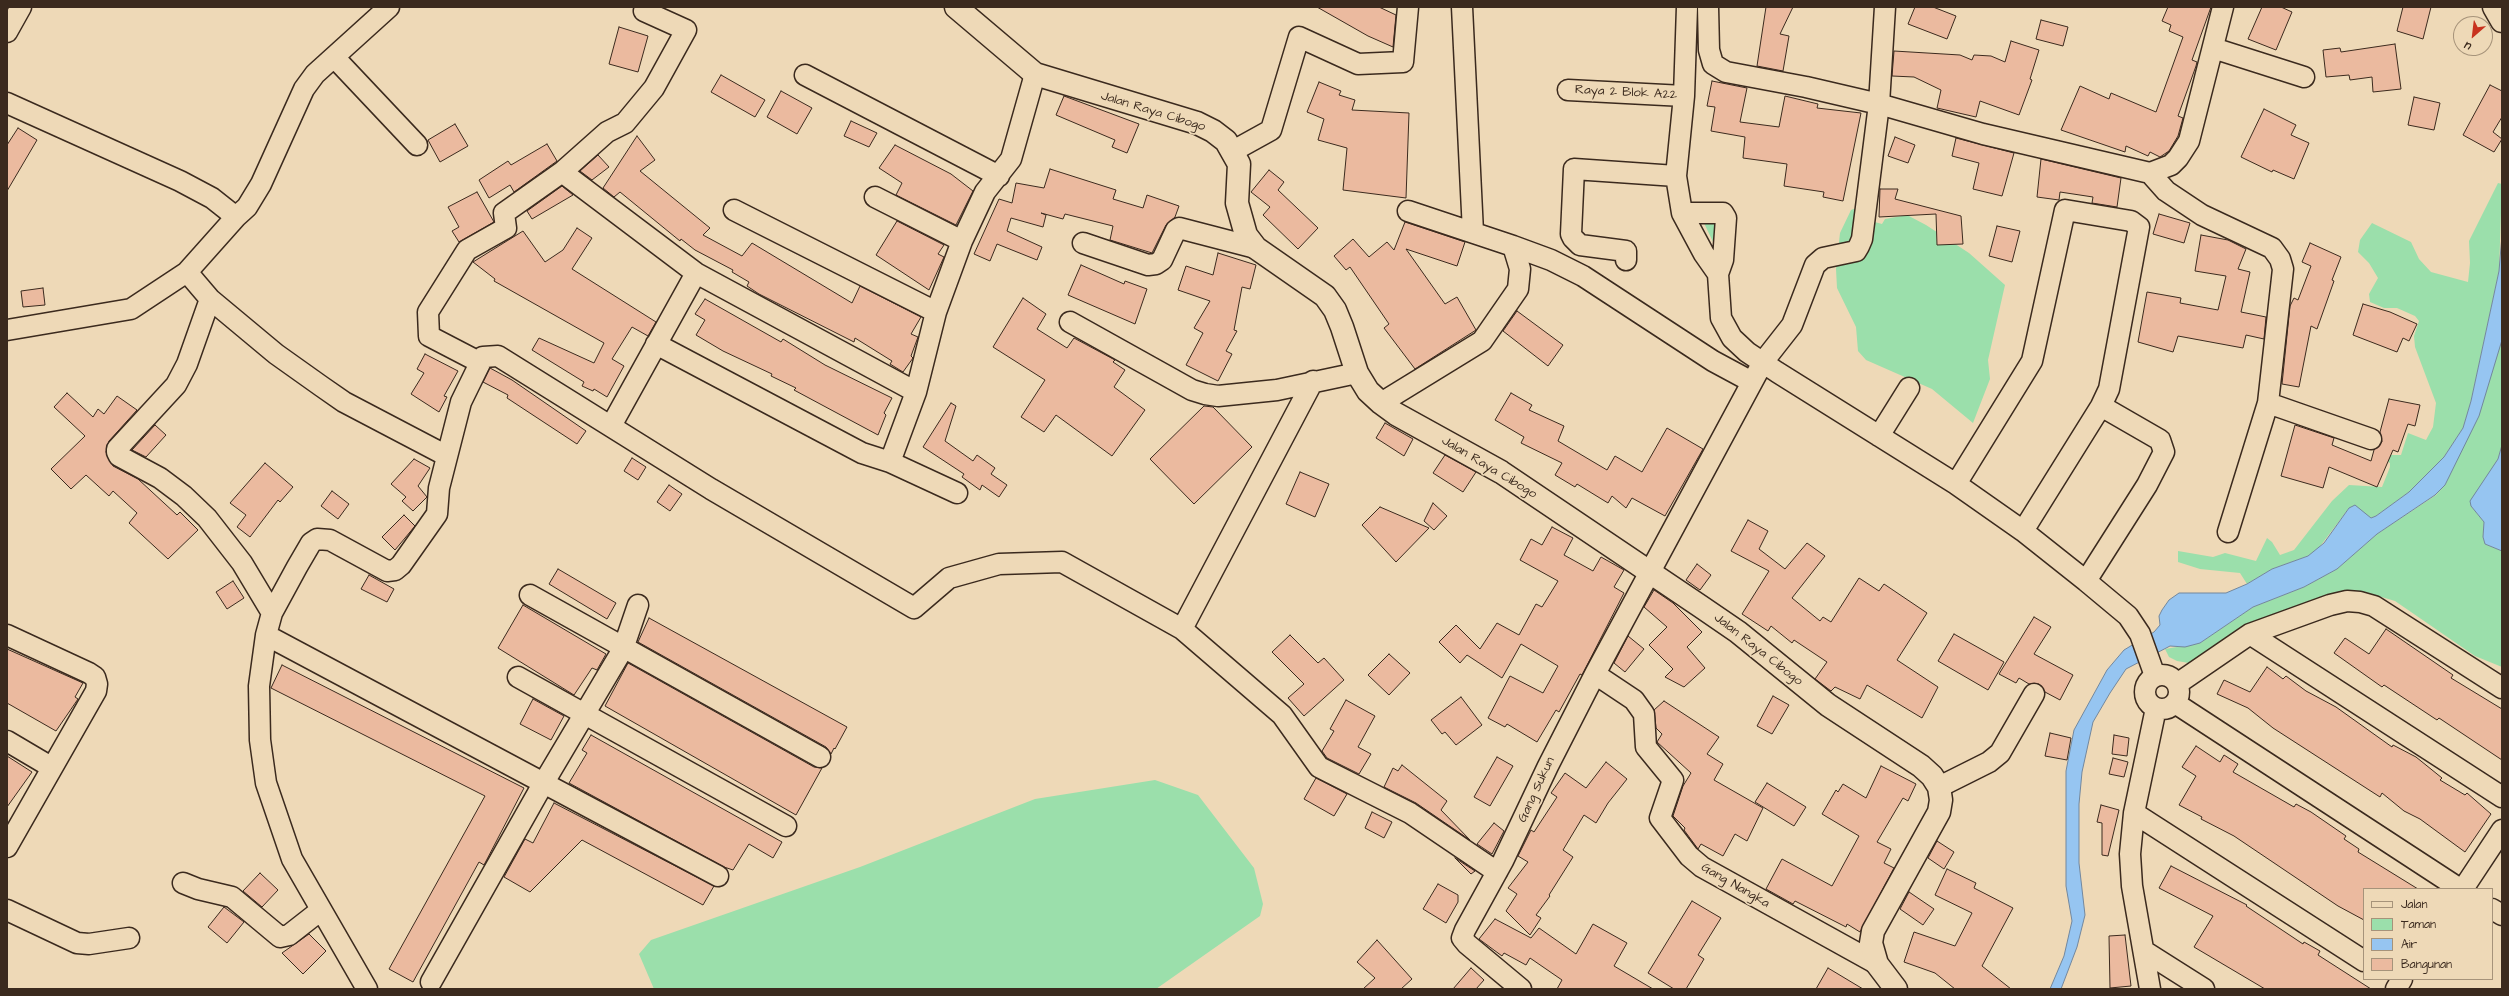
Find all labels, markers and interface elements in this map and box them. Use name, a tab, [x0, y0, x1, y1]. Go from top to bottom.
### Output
north arrow	[2453, 16, 2493, 56]
text: U	[2461, 38, 2474, 54]
street label: Raya 2 Blok A22	[1574, 83, 1678, 103]
street label: Jalan Raya Cibogo	[1099, 89, 1207, 135]
street label: Jalan Raya Cibogo	[1438, 433, 1540, 503]
street label: Jalan Raya Cibogo	[1710, 610, 1806, 690]
street label: Gang Sukun	[1515, 755, 1559, 825]
street label: Gang Nangka	[1698, 860, 1772, 912]
legend	[2363, 888, 2493, 980]
text: Jalan	[2401, 896, 2427, 913]
text: Taman	[2401, 916, 2436, 933]
text: Air	[2401, 936, 2417, 953]
text: Bangunan	[2401, 956, 2452, 973]

